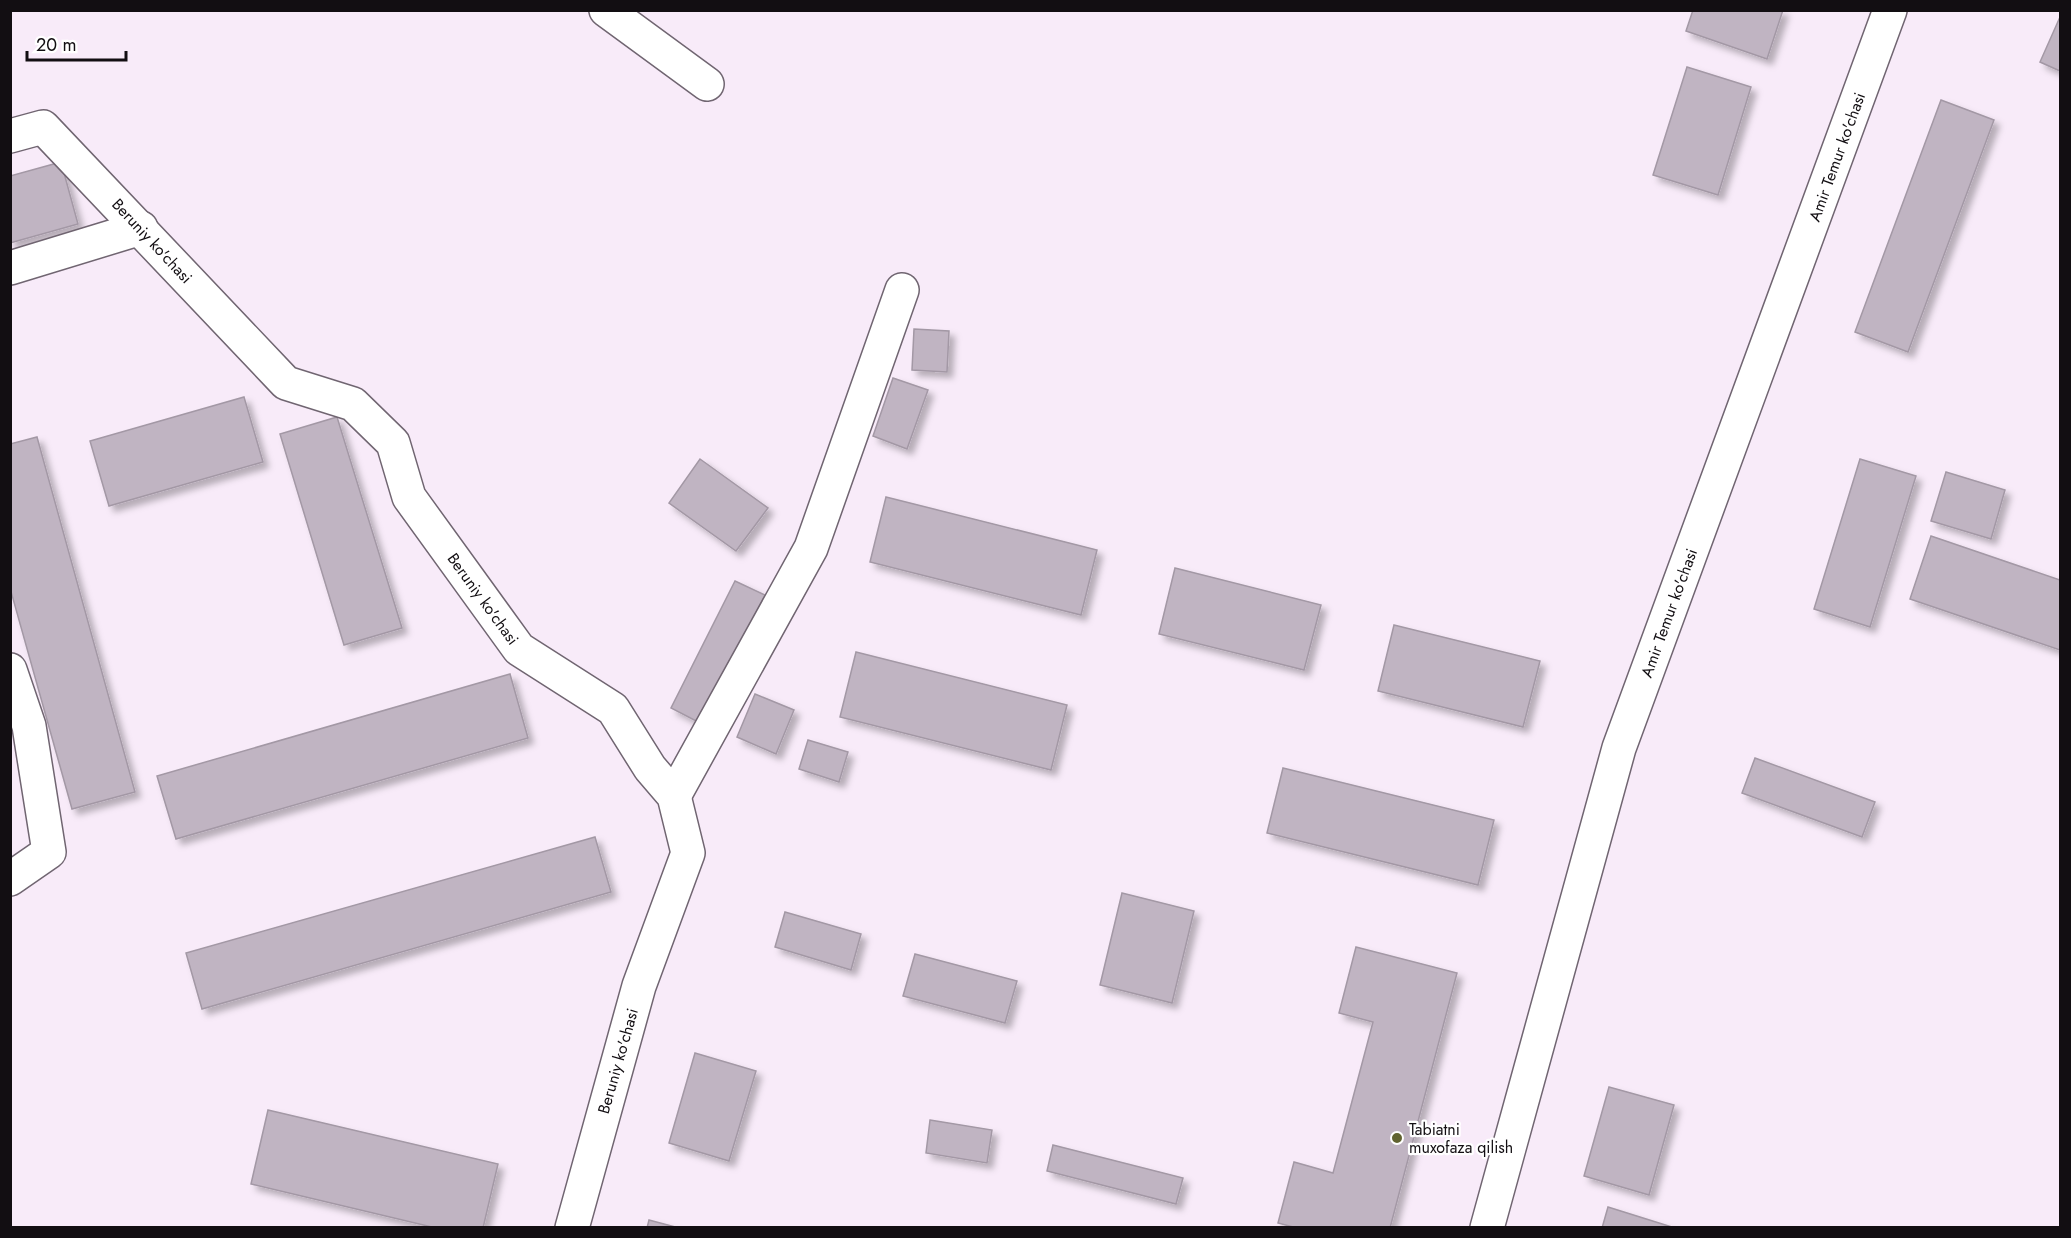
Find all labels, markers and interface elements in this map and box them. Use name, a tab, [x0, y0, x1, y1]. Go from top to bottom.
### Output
scale bar	[27, 24, 126, 62]
text: 20 m	[36, 32, 76, 58]
street label: Amir Temur ko'chasi	[1803, 89, 1871, 225]
street label: Beruniy ko'chasi	[107, 193, 197, 289]
street label: Amir Temur ko'chasi	[1635, 545, 1703, 681]
street label: Beruniy ko'chasi	[442, 548, 524, 650]
street label: Beruniy ko'chasi	[592, 1006, 644, 1116]
place label: Tabiatni muxofaza qilish	[1409, 1118, 1513, 1159]
marker: Tabiatni muxofaza qilish	[1390, 1131, 1404, 1145]

